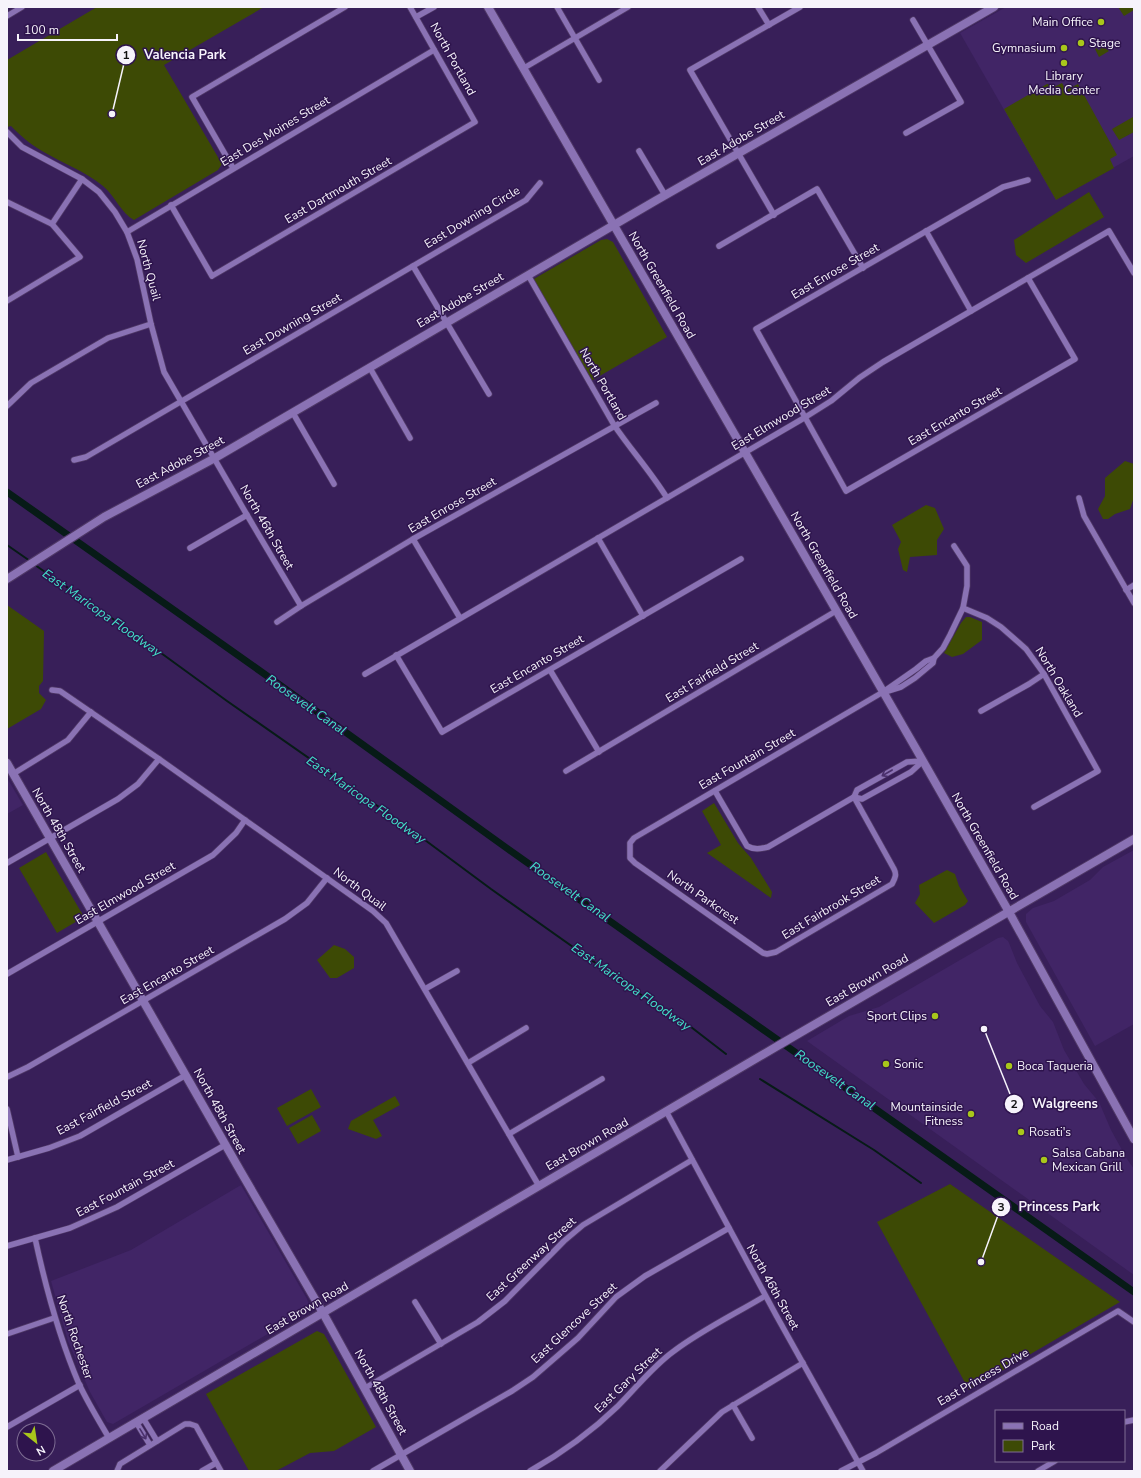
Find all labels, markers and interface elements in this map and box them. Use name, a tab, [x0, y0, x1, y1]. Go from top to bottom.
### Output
place label: Main Office	[1032, 14, 1093, 30]
scale bar	[18, 16, 117, 42]
marker: Main Office	[1096, 17, 1106, 27]
street label: North Portland	[426, 20, 480, 98]
text: 100 m	[24, 22, 59, 38]
place label: Stage	[1089, 35, 1120, 51]
marker: Stage	[1076, 38, 1086, 48]
place label: Gymnasium	[992, 40, 1056, 56]
callout: Valencia Park	[116, 42, 234, 67]
marker: Gymnasium	[1059, 43, 1069, 53]
text: Valencia Park	[143, 46, 227, 64]
text: 1	[122, 47, 130, 63]
marker: Library Media Center	[1059, 58, 1069, 68]
place label: Library Media Center	[1028, 68, 1100, 98]
street label: East Des Moines Street	[217, 92, 333, 170]
street label: East Adobe Street	[695, 106, 788, 169]
street label: East Dartmouth Street	[282, 152, 395, 227]
street label: East Downing Circle	[421, 182, 523, 252]
street label: North Greenfield Road	[625, 228, 699, 342]
street label: North Quail	[133, 238, 165, 303]
street label: East Enrose Street	[788, 239, 883, 303]
street label: East Adobe Street	[414, 268, 507, 331]
street label: East Downing Street	[240, 289, 345, 359]
street label: North Portland	[576, 345, 630, 423]
street label: East Elmwood Street	[728, 382, 834, 454]
street label: East Encanto Street	[905, 382, 1005, 449]
street label: East Adobe Street	[133, 432, 228, 492]
street label: East Enrose Street	[405, 473, 500, 537]
street label: North 46th Street	[236, 482, 298, 573]
street label: North Greenfield Road	[787, 508, 861, 622]
water label: East Maricopa Floodway	[39, 565, 167, 662]
street label: East Encanto Street	[487, 630, 587, 697]
street label: East Fairfield Street	[663, 637, 762, 706]
street label: North Oakland	[1032, 644, 1086, 720]
water label: Roosevelt Canal	[262, 670, 350, 740]
street label: East Fountain Street	[696, 724, 799, 793]
water label: East Maricopa Floodway	[303, 752, 431, 849]
one-way arrow	[881, 770, 893, 778]
street label: North 48th Street	[28, 785, 90, 876]
street label: North Greenfield Road	[948, 789, 1022, 903]
street label: East Elmwood Street	[72, 857, 179, 928]
water label: Roosevelt Canal	[526, 857, 614, 927]
street label: North Quail	[330, 864, 390, 915]
street label: North Parkcrest	[664, 866, 743, 928]
street label: East Fairbrook Street	[779, 871, 884, 943]
water label: East Maricopa Floodway	[568, 939, 696, 1036]
street label: East Encanto Street	[117, 941, 217, 1008]
street label: East Brown Road	[823, 950, 911, 1010]
place label: Sport Clips	[867, 1008, 927, 1024]
marker: Sport Clips	[930, 1011, 940, 1021]
water label: Roosevelt Canal	[791, 1045, 879, 1115]
place label: Sonic	[894, 1056, 924, 1072]
place label: Boca Taqueria	[1017, 1058, 1093, 1074]
marker: Sonic	[881, 1059, 891, 1069]
marker: Boca Taqueria	[1004, 1061, 1014, 1071]
street label: North 48th Street	[190, 1065, 251, 1157]
street label: East Fairfield Street	[54, 1075, 155, 1139]
callout: Walgreens	[1004, 1091, 1105, 1116]
text: Walgreens	[1032, 1095, 1098, 1113]
text: 2	[1010, 1096, 1018, 1112]
place label: Mountainside Fitness	[890, 1099, 963, 1129]
marker: Mountainside Fitness	[966, 1109, 976, 1119]
street label: East Brown Road	[543, 1114, 631, 1174]
place label: Rosati's	[1029, 1124, 1071, 1140]
marker: Rosati's	[1016, 1127, 1026, 1137]
place label: Salsa Cabana Mexican Grill	[1052, 1145, 1125, 1175]
street label: East Fountain Street	[73, 1155, 177, 1221]
marker: Salsa Cabana Mexican Grill	[1039, 1155, 1049, 1165]
callout: Princess Park	[991, 1194, 1108, 1219]
text: Princess Park	[1019, 1198, 1101, 1216]
text: 3	[997, 1199, 1005, 1215]
street label: East Greenway Street	[483, 1213, 580, 1305]
street label: North 46th Street	[743, 1241, 804, 1333]
street label: East Brown Road	[263, 1278, 351, 1338]
street label: East Glencove Street	[528, 1278, 621, 1367]
street label: North Rochester	[53, 1293, 97, 1382]
street label: East Gary Street	[591, 1343, 666, 1416]
street label: East Princess Drive	[935, 1344, 1031, 1410]
street label: North 48th Street	[351, 1346, 412, 1438]
legend	[995, 1410, 1125, 1462]
text: Road	[1031, 1418, 1059, 1434]
north arrow	[16, 1422, 56, 1462]
one-way arrow	[139, 1428, 147, 1440]
text: Park	[1031, 1438, 1056, 1454]
text: N	[33, 1442, 48, 1459]

